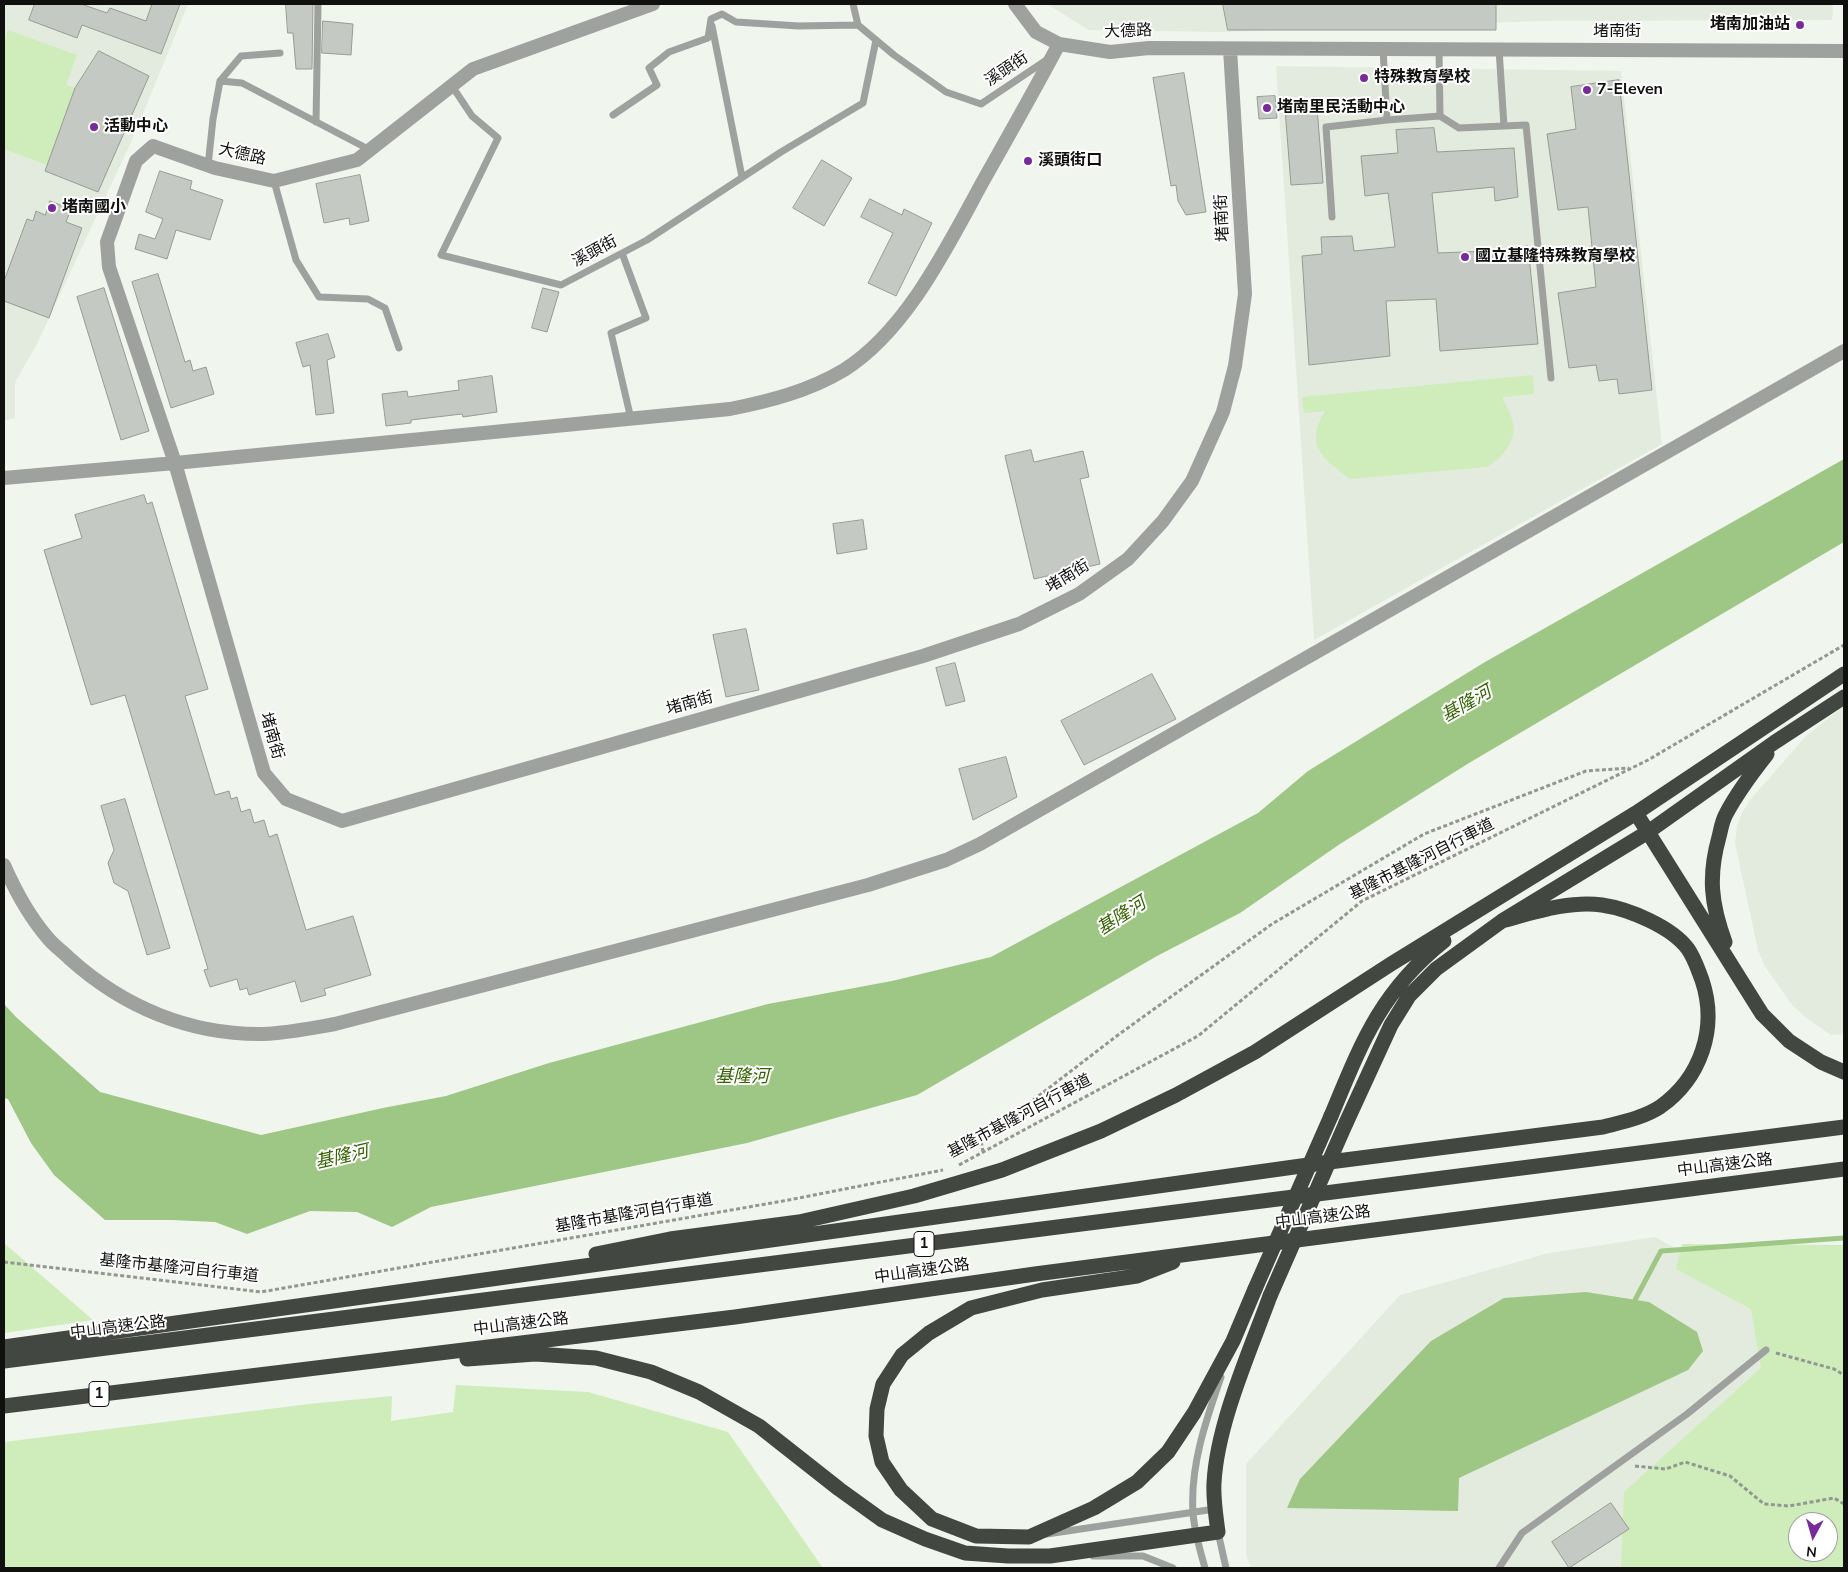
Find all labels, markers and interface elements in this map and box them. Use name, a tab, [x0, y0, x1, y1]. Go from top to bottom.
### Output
place label: 堵南加油站	[1710, 15, 1790, 35]
marker: 堵南加油站	[1794, 19, 1806, 31]
street label: 大德路	[1104, 22, 1152, 42]
street label: 堵南街	[1593, 22, 1641, 42]
street label: 溪頭街	[982, 49, 1032, 91]
place label: 特殊教育學校	[1374, 68, 1470, 88]
marker: 特殊教育學校	[1358, 72, 1370, 84]
place label: 7-Eleven	[1597, 80, 1663, 100]
marker: 7-Eleven	[1581, 84, 1593, 96]
place label: 堵南里民活動中心	[1277, 98, 1405, 118]
marker: 堵南里民活動中心	[1261, 102, 1273, 114]
place label: 活動中心	[104, 117, 168, 137]
marker: 活動中心	[88, 121, 100, 133]
street label: 大德路	[216, 140, 268, 170]
place label: 溪頭街口	[1038, 151, 1102, 171]
marker: 溪頭街口	[1022, 155, 1034, 167]
street label: 堵南街	[1212, 194, 1234, 242]
place label: 堵南國小	[62, 198, 126, 218]
marker: 堵南國小	[46, 202, 58, 214]
street label: 溪頭街	[569, 232, 621, 272]
place label: 國立基隆特殊教育學校	[1475, 247, 1635, 267]
marker: 國立基隆特殊教育學校	[1459, 251, 1471, 263]
street label: 堵南街	[1042, 556, 1094, 598]
water label: 基隆河	[1438, 682, 1496, 728]
street label: 堵南街	[664, 688, 716, 720]
street label: 堵南街	[255, 710, 287, 762]
street label: 基隆市基隆河自行車道	[1346, 815, 1498, 905]
water label: 基隆河	[1093, 893, 1151, 941]
water label: 基隆河	[715, 1067, 769, 1089]
street label: 基隆市基隆河自行車道	[945, 1071, 1095, 1163]
water label: 基隆河	[313, 1141, 371, 1175]
street label: 中山高速公路	[1676, 1151, 1774, 1181]
street label: 基隆市基隆河自行車道	[554, 1191, 714, 1237]
street label: 中山高速公路	[1274, 1203, 1372, 1233]
road number: 1	[914, 1232, 934, 1256]
street label: 基隆市基隆河自行車道	[98, 1251, 260, 1287]
street label: 中山高速公路	[873, 1256, 971, 1288]
street label: 中山高速公路	[472, 1310, 570, 1340]
street label: 中山高速公路	[69, 1313, 167, 1343]
road number: 1	[89, 1382, 109, 1406]
north arrow	[1788, 1512, 1838, 1562]
text: N	[1805, 1541, 1818, 1561]

